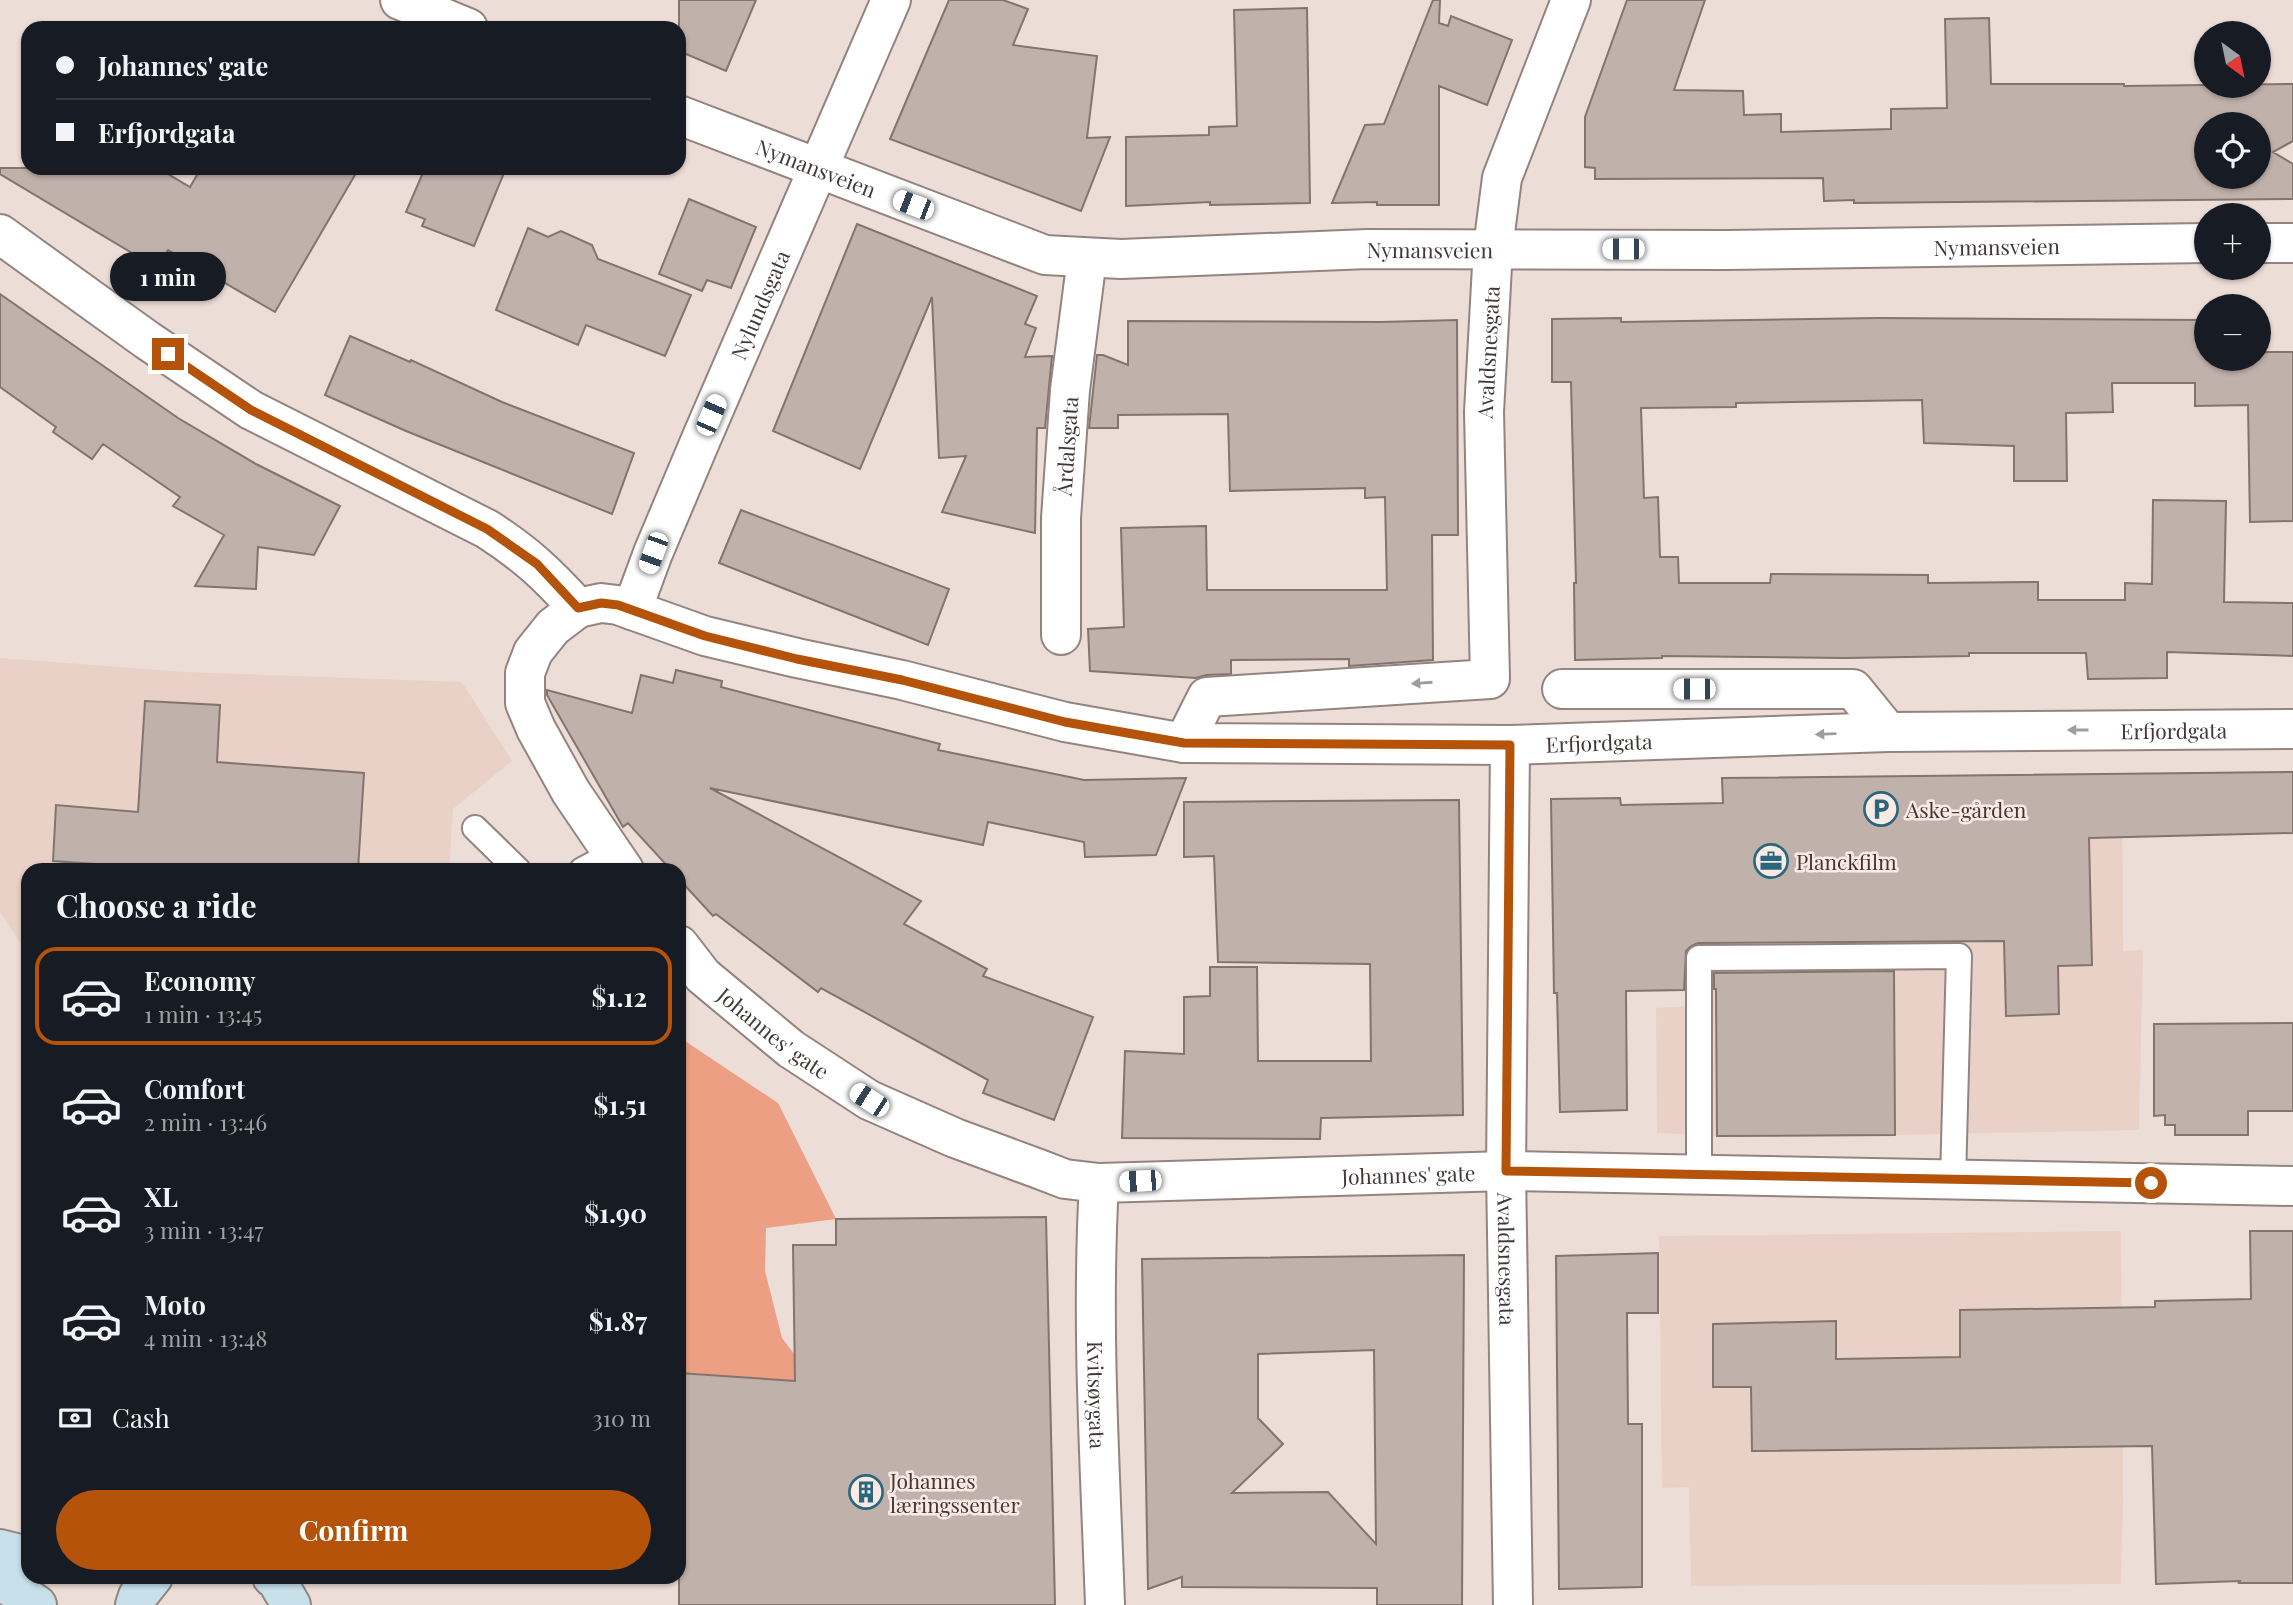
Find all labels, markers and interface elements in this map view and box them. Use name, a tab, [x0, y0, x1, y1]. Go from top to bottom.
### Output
north arrow	[2194, 21, 2272, 98]
map controls	[2194, 21, 2271, 371]
text: Johannes' gate	[98, 48, 268, 83]
button: locate	[2194, 112, 2271, 189]
text: Erfjordgata	[98, 115, 235, 150]
street label: Nymansveien	[752, 132, 881, 203]
car	[890, 188, 937, 222]
button: +	[2194, 203, 2271, 280]
street label: Nymansveien	[1933, 231, 2061, 261]
street label: Nymansveien	[1367, 235, 1493, 263]
car	[1603, 239, 1645, 260]
street label: Nylundsgata	[723, 245, 795, 363]
callout: 1 min	[110, 252, 226, 302]
text: 1 min	[140, 261, 196, 292]
street label: Avaldsnesgata	[1470, 284, 1505, 420]
button: −	[2194, 294, 2271, 371]
route end	[152, 338, 184, 370]
car	[694, 392, 729, 438]
street label: Årdalsgata	[1049, 395, 1084, 498]
car	[636, 530, 671, 576]
one-way arrow	[1411, 678, 1433, 689]
car	[1674, 679, 1716, 700]
street label: Erfjordgata	[2120, 715, 2228, 744]
one-way arrow	[2067, 725, 2089, 736]
street label: Erfjordgata	[1545, 726, 1653, 758]
one-way arrow	[1815, 728, 1837, 739]
parking icon: Aske-gården	[1862, 790, 1900, 828]
place label: Aske-gården	[1905, 795, 2027, 823]
office icon: Planckfilm	[1752, 842, 1790, 880]
place label: Planckfilm	[1796, 847, 1897, 875]
text: Choose a ride	[56, 883, 257, 926]
text: Economy	[144, 963, 255, 998]
icon: car	[60, 965, 123, 1028]
text: $1.12	[592, 979, 647, 1014]
street label: Johannes' gate	[712, 980, 835, 1085]
text: 1 min · 13:45	[144, 998, 262, 1029]
text: Comfort	[144, 1071, 245, 1106]
icon: car	[60, 1073, 123, 1136]
car	[846, 1080, 893, 1120]
text: $1.51	[594, 1087, 647, 1122]
text: 2 min · 13:46	[144, 1106, 267, 1137]
street label: Johannes' gate	[1340, 1158, 1476, 1190]
route start	[2135, 1167, 2167, 1199]
car	[1119, 1169, 1162, 1193]
text: XL	[144, 1179, 178, 1214]
icon: car	[60, 1181, 123, 1244]
street label: Avaldsnesgata	[1492, 1191, 1522, 1326]
text: $1.90	[584, 1195, 647, 1230]
text: 3 min · 13:47	[144, 1214, 264, 1245]
text: Moto	[144, 1287, 206, 1322]
icon: car	[60, 1289, 123, 1352]
text: $1.87	[589, 1303, 647, 1338]
text: 4 min · 13:48	[144, 1322, 267, 1353]
street label: Kvitsøygata	[1082, 1341, 1113, 1450]
icon: cash	[56, 1399, 94, 1437]
text: Cash	[112, 1400, 170, 1435]
text: 310 m	[592, 1402, 651, 1433]
place label: Johannes læringssenter	[889, 1466, 1020, 1518]
building icon: Johannes læringssenter	[847, 1473, 885, 1511]
button: Confirm	[56, 1490, 651, 1570]

